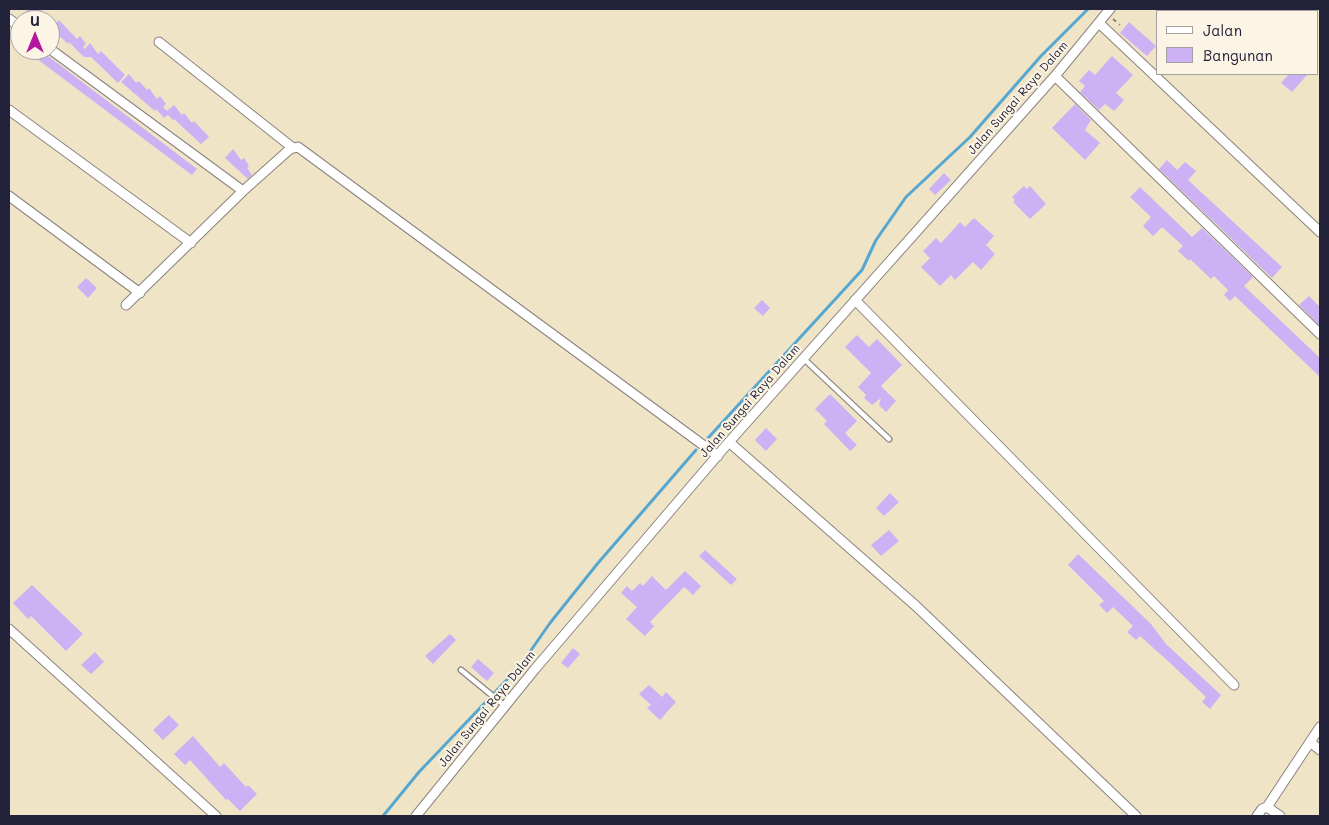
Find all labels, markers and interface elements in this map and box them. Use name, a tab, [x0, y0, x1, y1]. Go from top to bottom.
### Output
north arrow	[10, 10, 60, 60]
legend	[1156, 10, 1319, 75]
text: U	[30, 11, 40, 30]
text: Jalan	[1203, 20, 1242, 40]
street label: Jalan Sungai Raya Dalam	[965, 38, 1071, 158]
text: Bangunan	[1203, 45, 1273, 65]
street label: Jalan Sungai Raya Dalam	[697, 341, 803, 461]
street label: Jalan Sungai Raya Dalam	[436, 648, 538, 770]

